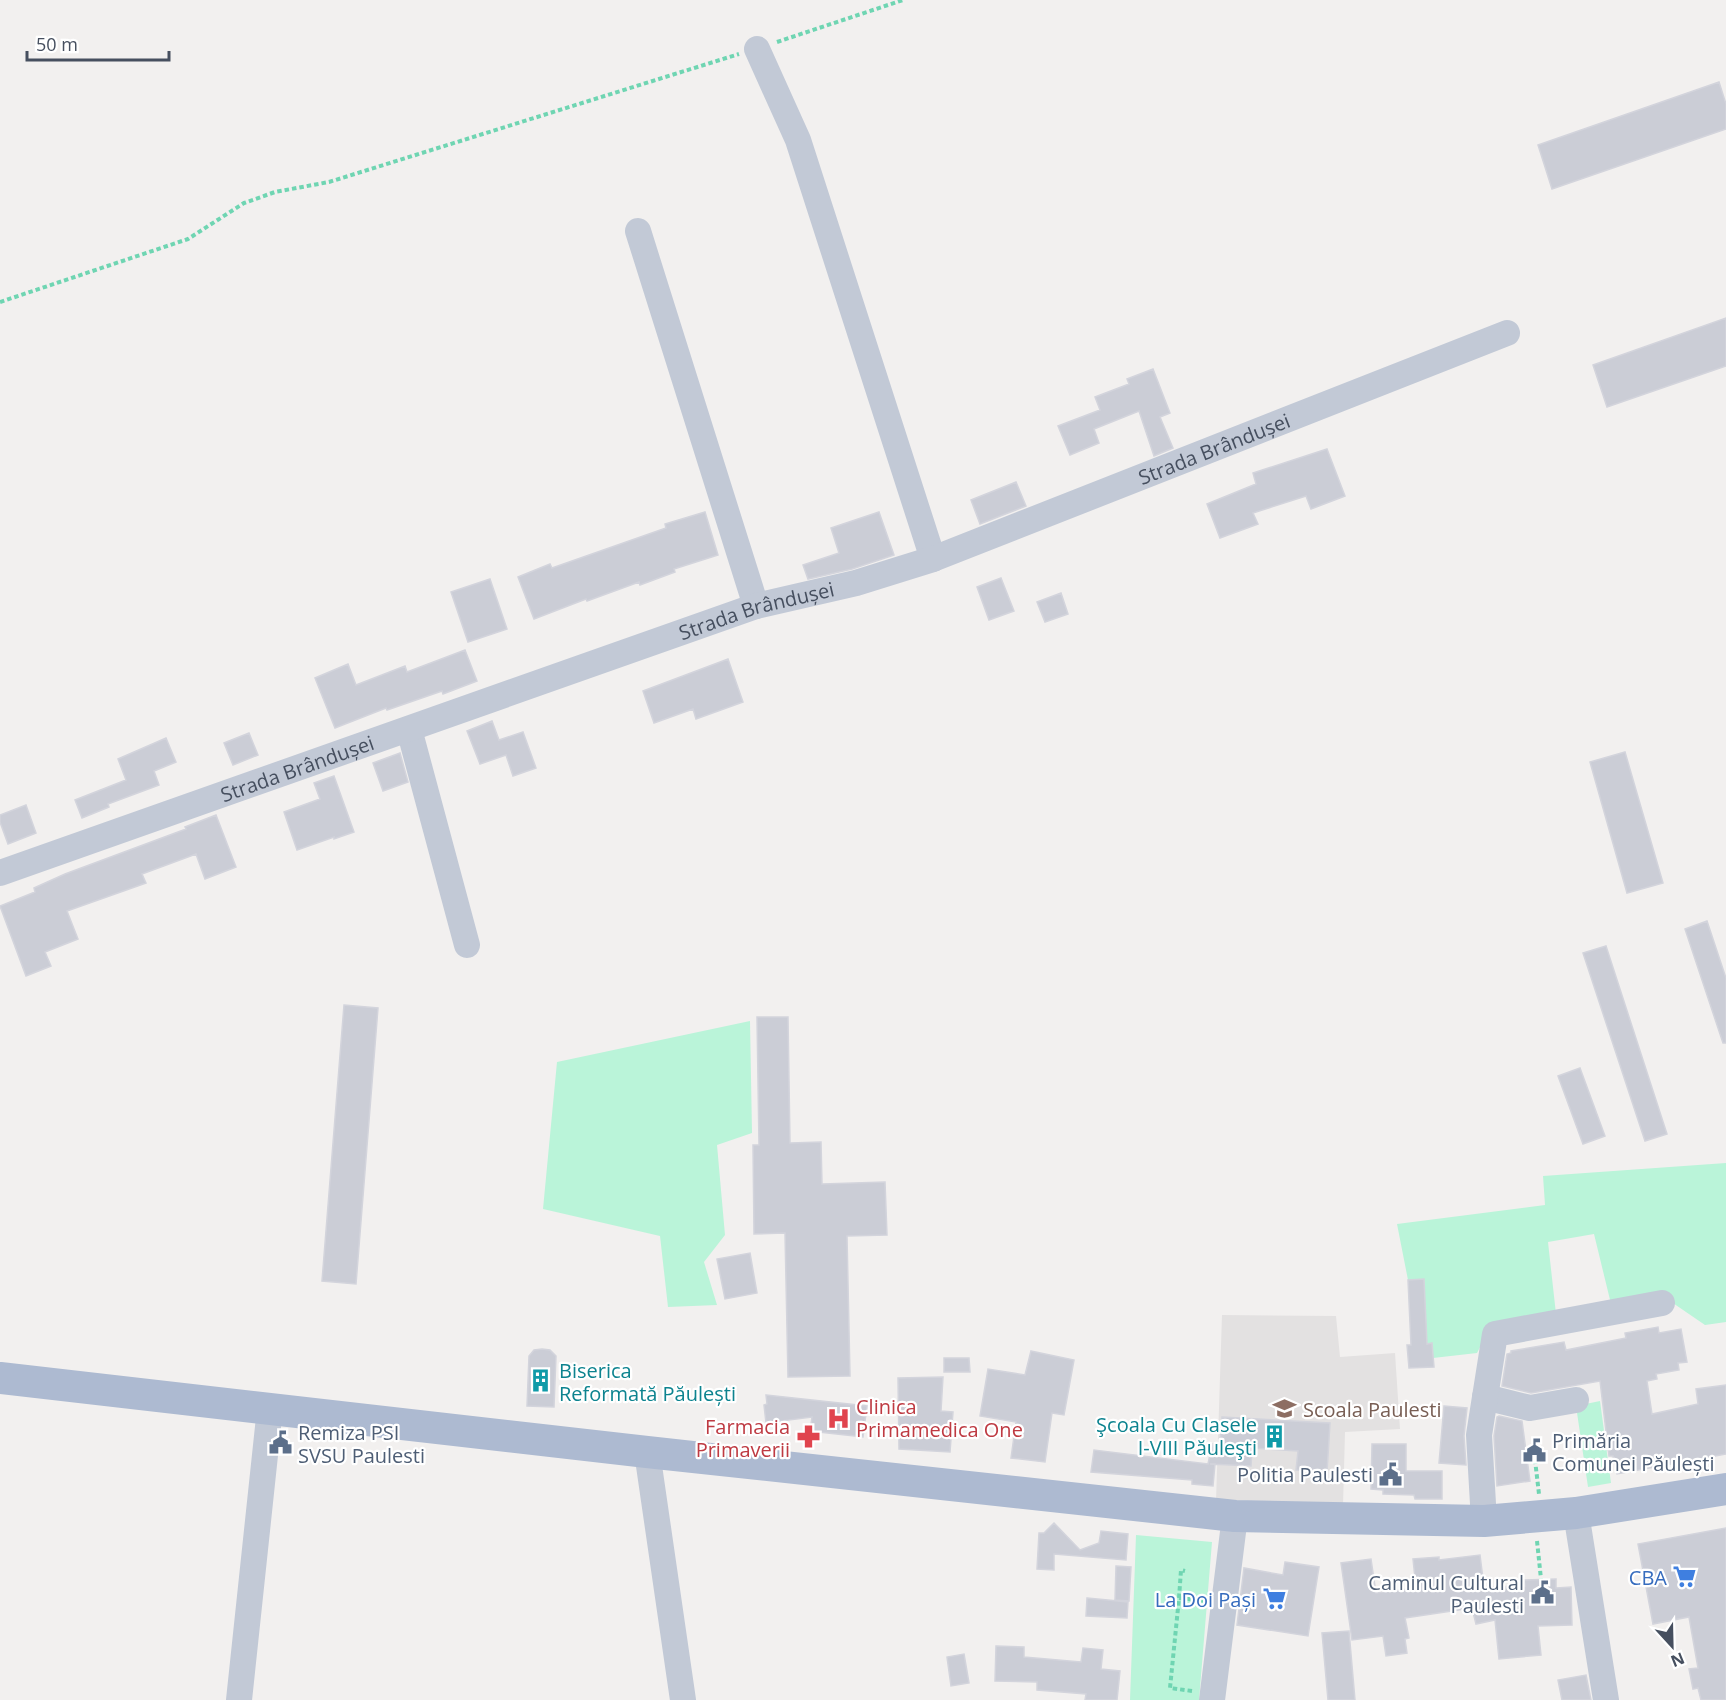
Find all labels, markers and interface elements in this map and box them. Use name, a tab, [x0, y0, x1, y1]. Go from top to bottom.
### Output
scale bar	[27, 24, 170, 62]
text: 50 m	[36, 32, 78, 56]
street label: Strada Brândușei	[1134, 406, 1294, 490]
street label: Strada Brândușei	[675, 575, 837, 646]
street label: Strada Brândușei	[217, 729, 377, 808]
place label: Biserica Reformată Păulești	[559, 1357, 736, 1407]
building icon: Biserica Reformată Păulești	[528, 1368, 554, 1394]
place label: Clinica Primamedica One	[856, 1393, 1023, 1443]
school or university icon: Scoala Paulesti	[1272, 1396, 1298, 1422]
place label: Scoala Paulesti	[1303, 1396, 1441, 1423]
hospital icon: Clinica Primamedica One	[825, 1405, 851, 1431]
place label: Şcoala Cu Clasele I-VIII Păuleşti	[1096, 1411, 1257, 1461]
place label: Farmacia Primaverii	[696, 1413, 790, 1463]
place label: Remiza PSI SVSU Paulesti	[298, 1419, 425, 1469]
building icon: Şcoala Cu Clasele I-VIII Păuleşti	[1262, 1423, 1288, 1449]
pharmacy icon: Farmacia Primaverii	[795, 1424, 821, 1450]
place label: Primăria Comunei Păulești	[1552, 1427, 1715, 1477]
public building icon: Remiza PSI SVSU Paulesti	[267, 1430, 293, 1456]
public building icon: Primăria Comunei Păulești	[1521, 1438, 1547, 1464]
place label: Politia Paulesti	[1237, 1461, 1373, 1488]
public building icon: Politia Paulesti	[1378, 1461, 1404, 1487]
place label: CBA	[1629, 1564, 1667, 1591]
supermarket icon: CBA	[1672, 1564, 1698, 1590]
place label: Caminul Cultural Paulesti	[1368, 1569, 1524, 1619]
public building icon: Caminul Cultural Paulesti	[1529, 1580, 1555, 1606]
place label: La Doi Pași	[1155, 1586, 1256, 1613]
supermarket icon: La Doi Pași	[1261, 1586, 1287, 1612]
north arrow	[1642, 1616, 1702, 1676]
text: N	[1667, 1647, 1688, 1673]

